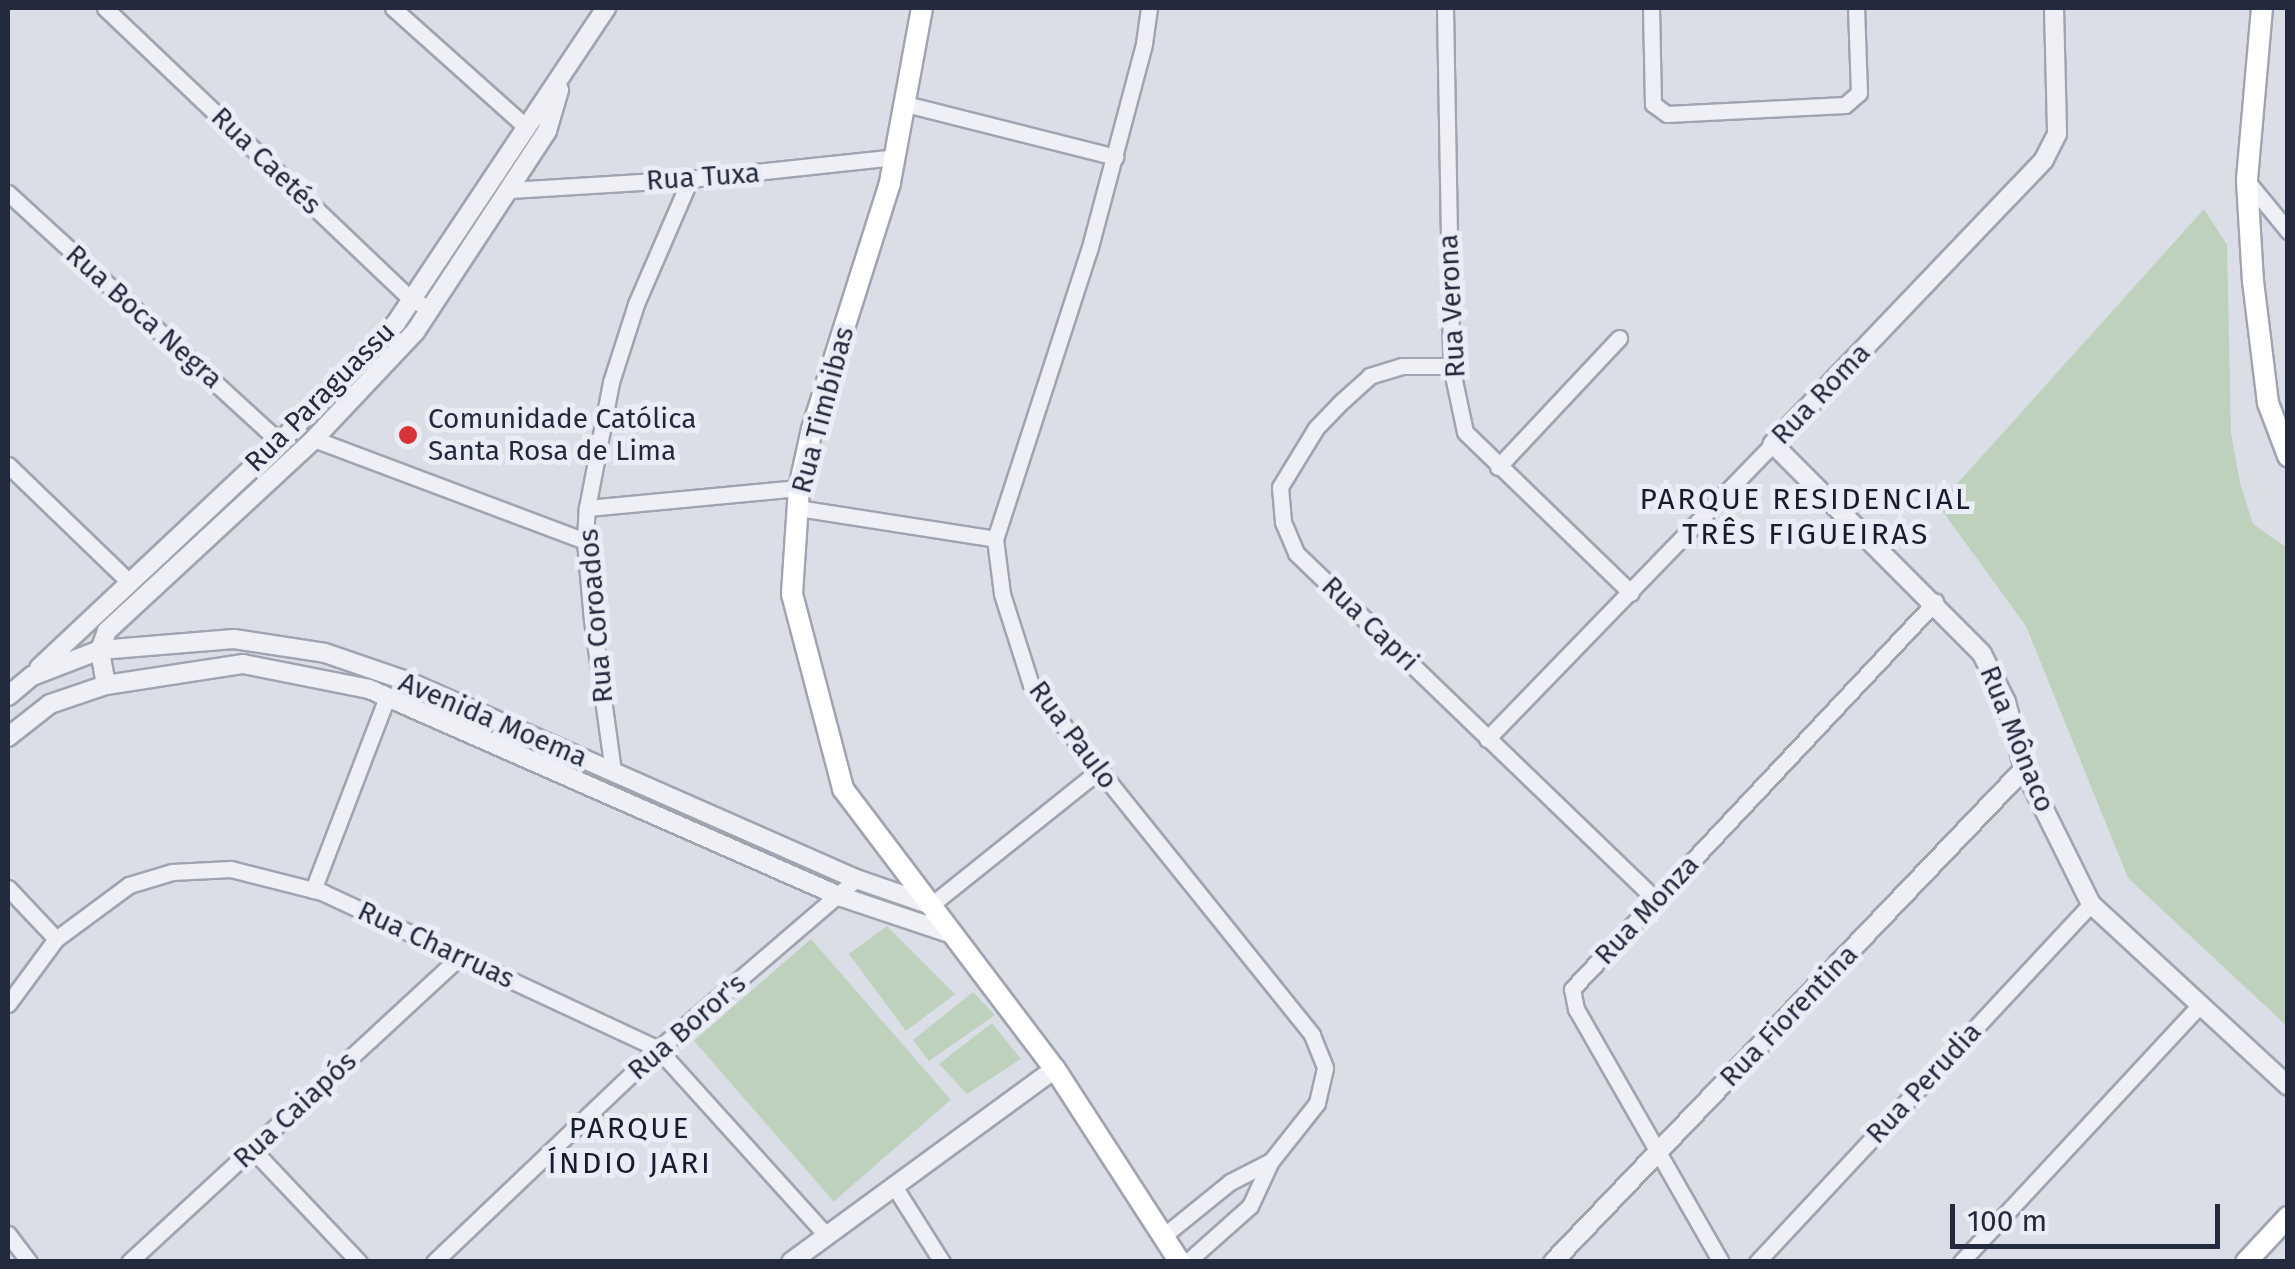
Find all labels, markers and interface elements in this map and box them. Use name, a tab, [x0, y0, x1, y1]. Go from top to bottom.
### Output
street label: Rua Caetés	[204, 100, 328, 222]
street label: Rua Tuxa	[645, 156, 761, 198]
street label: Rua Verona	[1431, 233, 1473, 379]
street label: Rua Boca Negra	[59, 238, 229, 396]
street label: Rua Paraguassu	[238, 315, 402, 479]
street label: Rua Timbibas	[785, 323, 861, 497]
street label: Rua Roma	[1764, 336, 1878, 452]
place label: Comunidade Católica Santa Rosa de Lima	[428, 402, 697, 468]
marker: Comunidade Católica Santa Rosa de Lima	[397, 424, 419, 446]
district label: PARQUE RESIDENCIAL TRÊS FIGUEIRAS	[1639, 481, 1973, 552]
street label: Rua Coroados	[572, 527, 620, 705]
street label: Rua Capri	[1315, 570, 1425, 678]
street label: Rua Mônaco	[1972, 661, 2062, 817]
street label: Avenida Moema	[394, 665, 592, 775]
street label: Rua Paulo	[1022, 674, 1124, 796]
street label: Rua Monza	[1588, 848, 1706, 972]
street label: Rua Charruas	[352, 894, 520, 996]
street label: Rua Fiorentina	[1713, 938, 1865, 1094]
street label: Rua Boror's	[621, 967, 753, 1087]
street label: Rua Perudia	[1859, 1015, 1989, 1151]
street label: Rua Caiapós	[227, 1045, 363, 1175]
district label: PARQUE ÍNDIO JARI	[548, 1110, 712, 1180]
scale bar	[1955, 1184, 2225, 1246]
text: 100 m	[1967, 1203, 2047, 1239]

